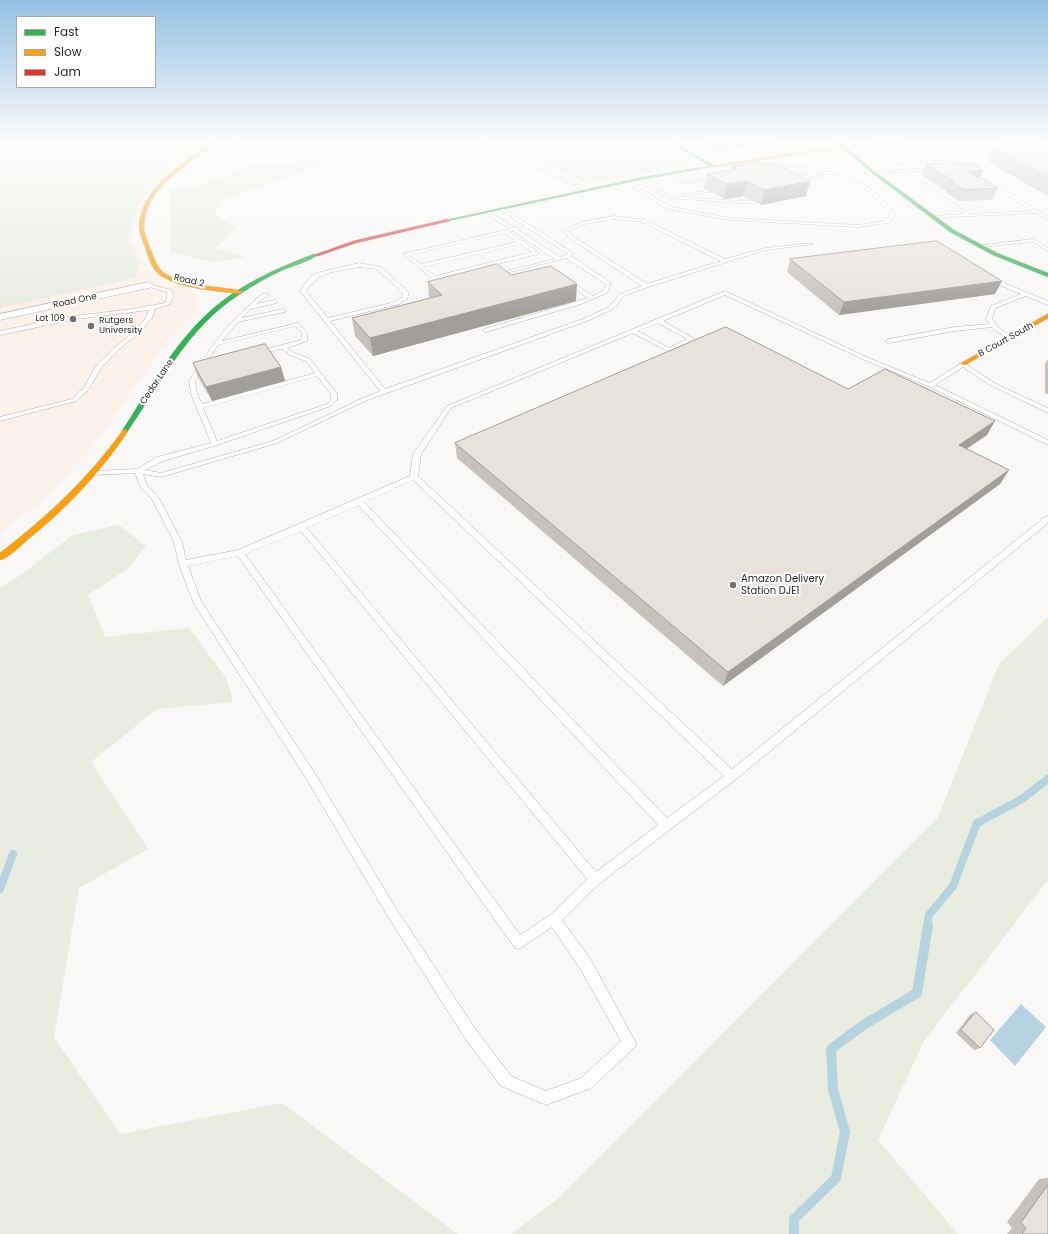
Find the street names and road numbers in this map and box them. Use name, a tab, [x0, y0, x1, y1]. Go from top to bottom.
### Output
street label: Road 2	[173, 272, 205, 290]
street label: Road One	[52, 291, 98, 311]
street label: B Court South	[977, 320, 1035, 360]
street label: Cedar Lane	[138, 358, 176, 406]

